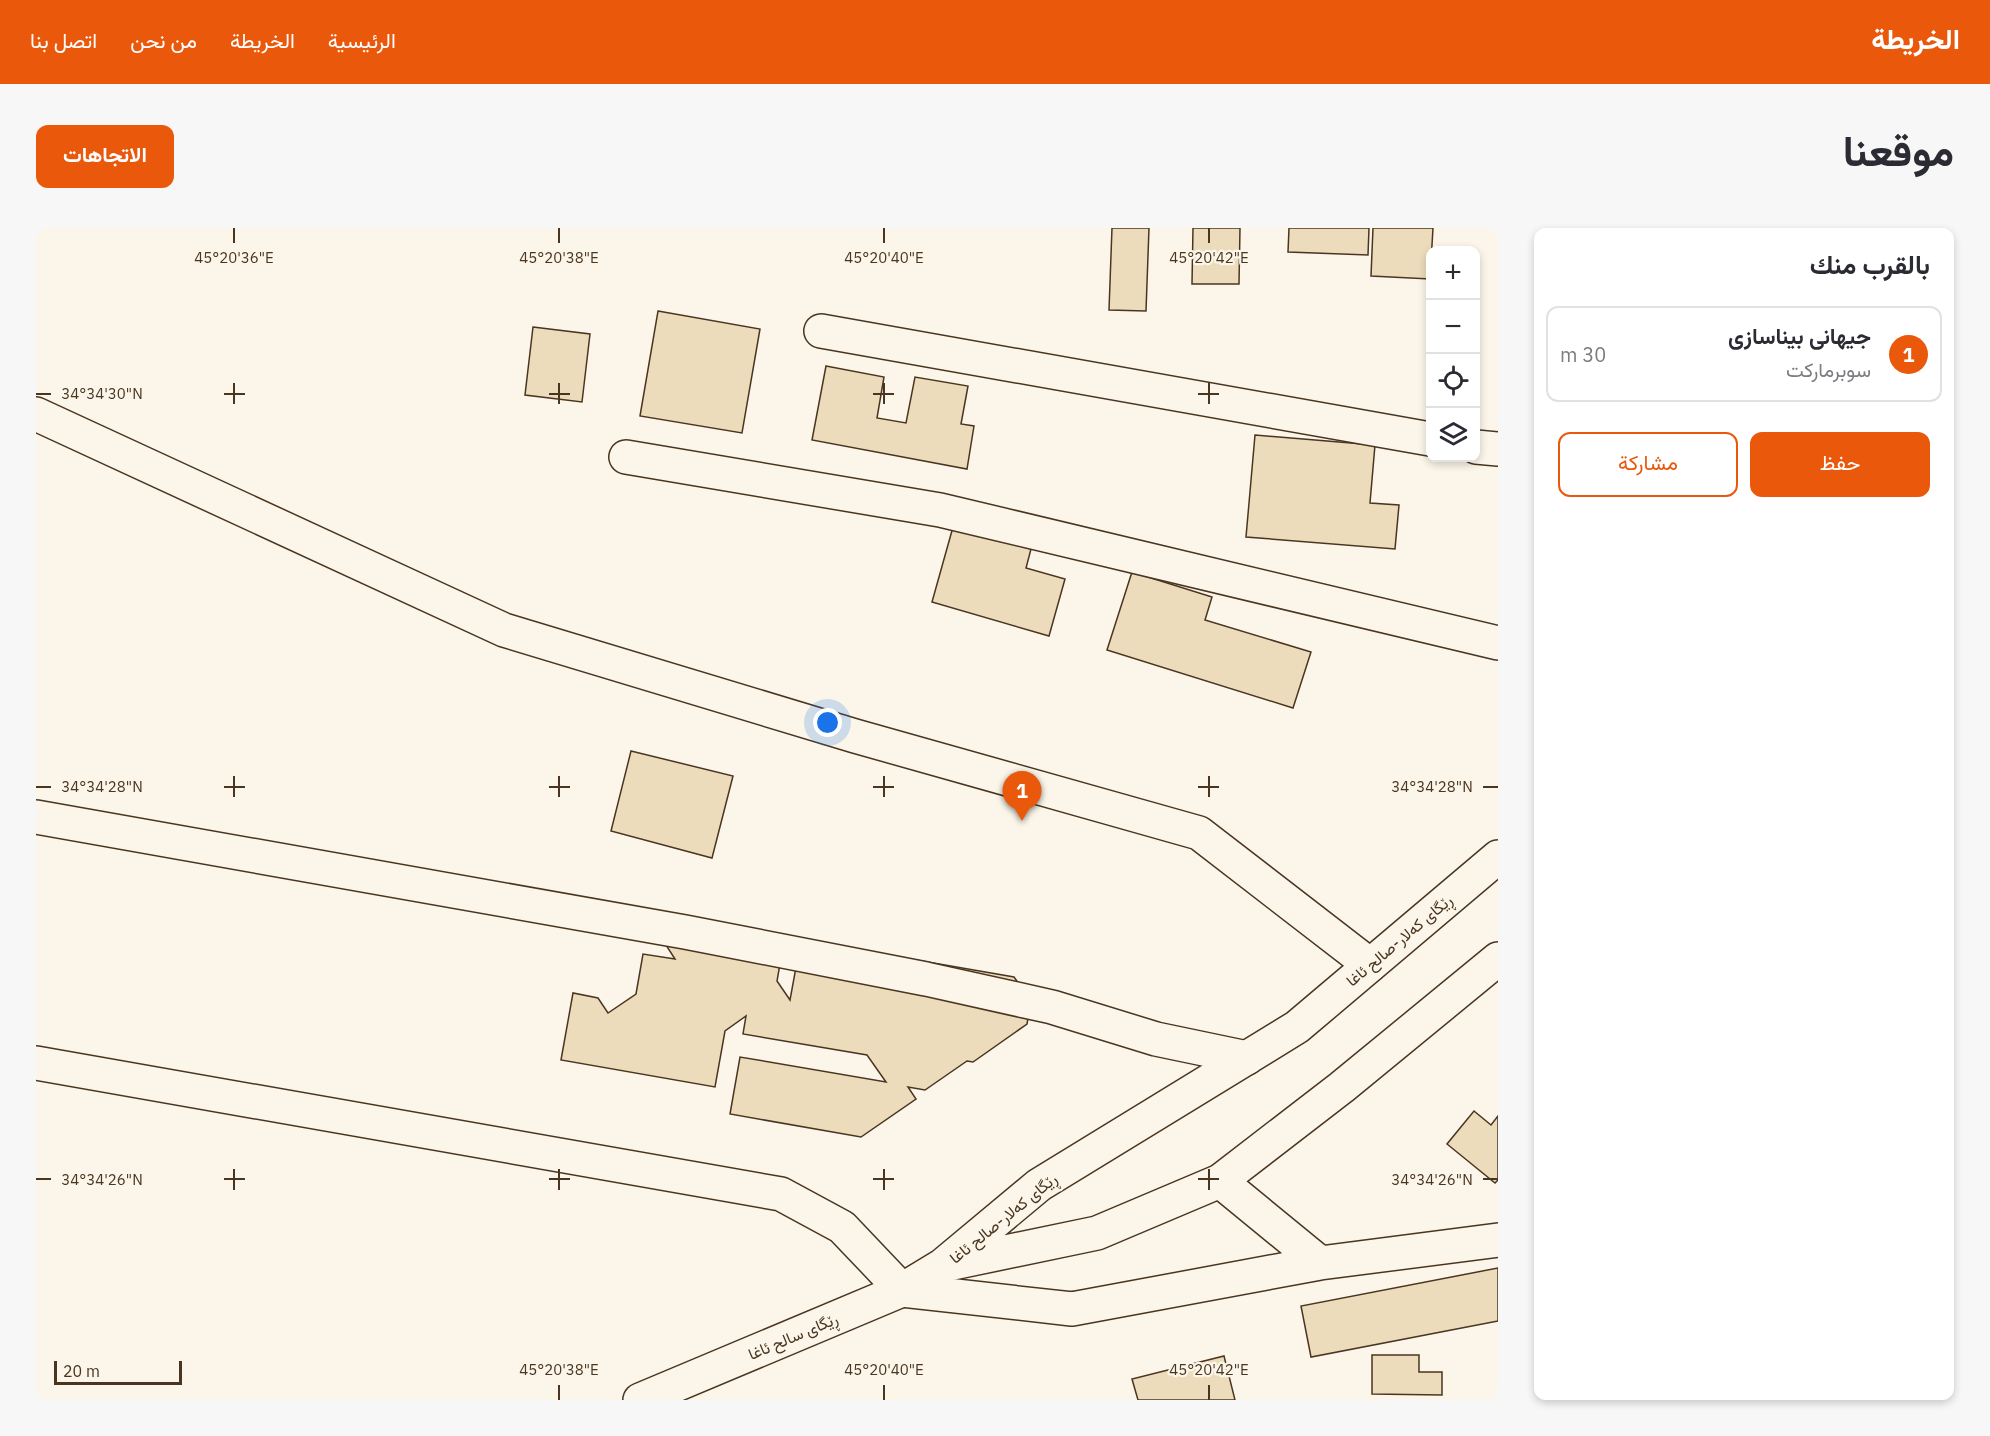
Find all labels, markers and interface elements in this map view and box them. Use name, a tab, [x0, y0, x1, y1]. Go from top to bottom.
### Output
text: الخريطة	[1871, 20, 1960, 57]
text: اتصل بنا	[30, 26, 97, 54]
text: من نحن	[130, 26, 197, 54]
text: الخريطة	[230, 26, 295, 54]
text: الرئيسية	[328, 26, 396, 54]
text: موقعنا	[1843, 123, 1954, 178]
button: الاتجاهات	[36, 125, 174, 188]
map controls	[1426, 246, 1480, 462]
button: +	[1426, 246, 1480, 300]
text: بالقرب منك	[1810, 247, 1930, 281]
text: 45°20'36"E	[194, 248, 274, 267]
text: 45°20'38"E	[519, 248, 599, 267]
text: 45°20'40"E	[844, 248, 924, 267]
text: 45°20'42"E	[1169, 248, 1249, 267]
button: −	[1426, 300, 1480, 354]
text: جیهانی بیناسازی	[1728, 321, 1871, 350]
text: 30 m	[1560, 341, 1606, 368]
text: 1	[1903, 341, 1915, 368]
button: locate	[1426, 354, 1480, 408]
text: سوبرماركت	[1786, 356, 1871, 383]
text: 34°34'30"N	[61, 384, 143, 403]
button: layers	[1426, 408, 1480, 462]
button: مشاركة	[1558, 432, 1738, 497]
button: حفظ	[1750, 432, 1930, 497]
your location	[813, 708, 842, 737]
pin: 1	[1002, 772, 1042, 821]
text: 34°34'28"N	[61, 777, 143, 796]
text: 34°34'28"N	[1391, 777, 1473, 796]
street label: ڕێگای کەلار-صالح ئاغا	[1342, 890, 1458, 993]
street label: ڕێگای کەلار-صالح ئاغا	[945, 1168, 1063, 1270]
text: 34°34'26"N	[61, 1170, 143, 1189]
text: 34°34'26"N	[1391, 1170, 1473, 1189]
street label: ڕێگای سالح ئاغا	[745, 1308, 842, 1367]
scale bar	[54, 1358, 182, 1386]
text: 45°20'38"E	[519, 1360, 599, 1379]
text: 45°20'40"E	[844, 1360, 924, 1379]
text: 45°20'42"E	[1169, 1360, 1249, 1379]
text: 20 m	[63, 1361, 100, 1381]

